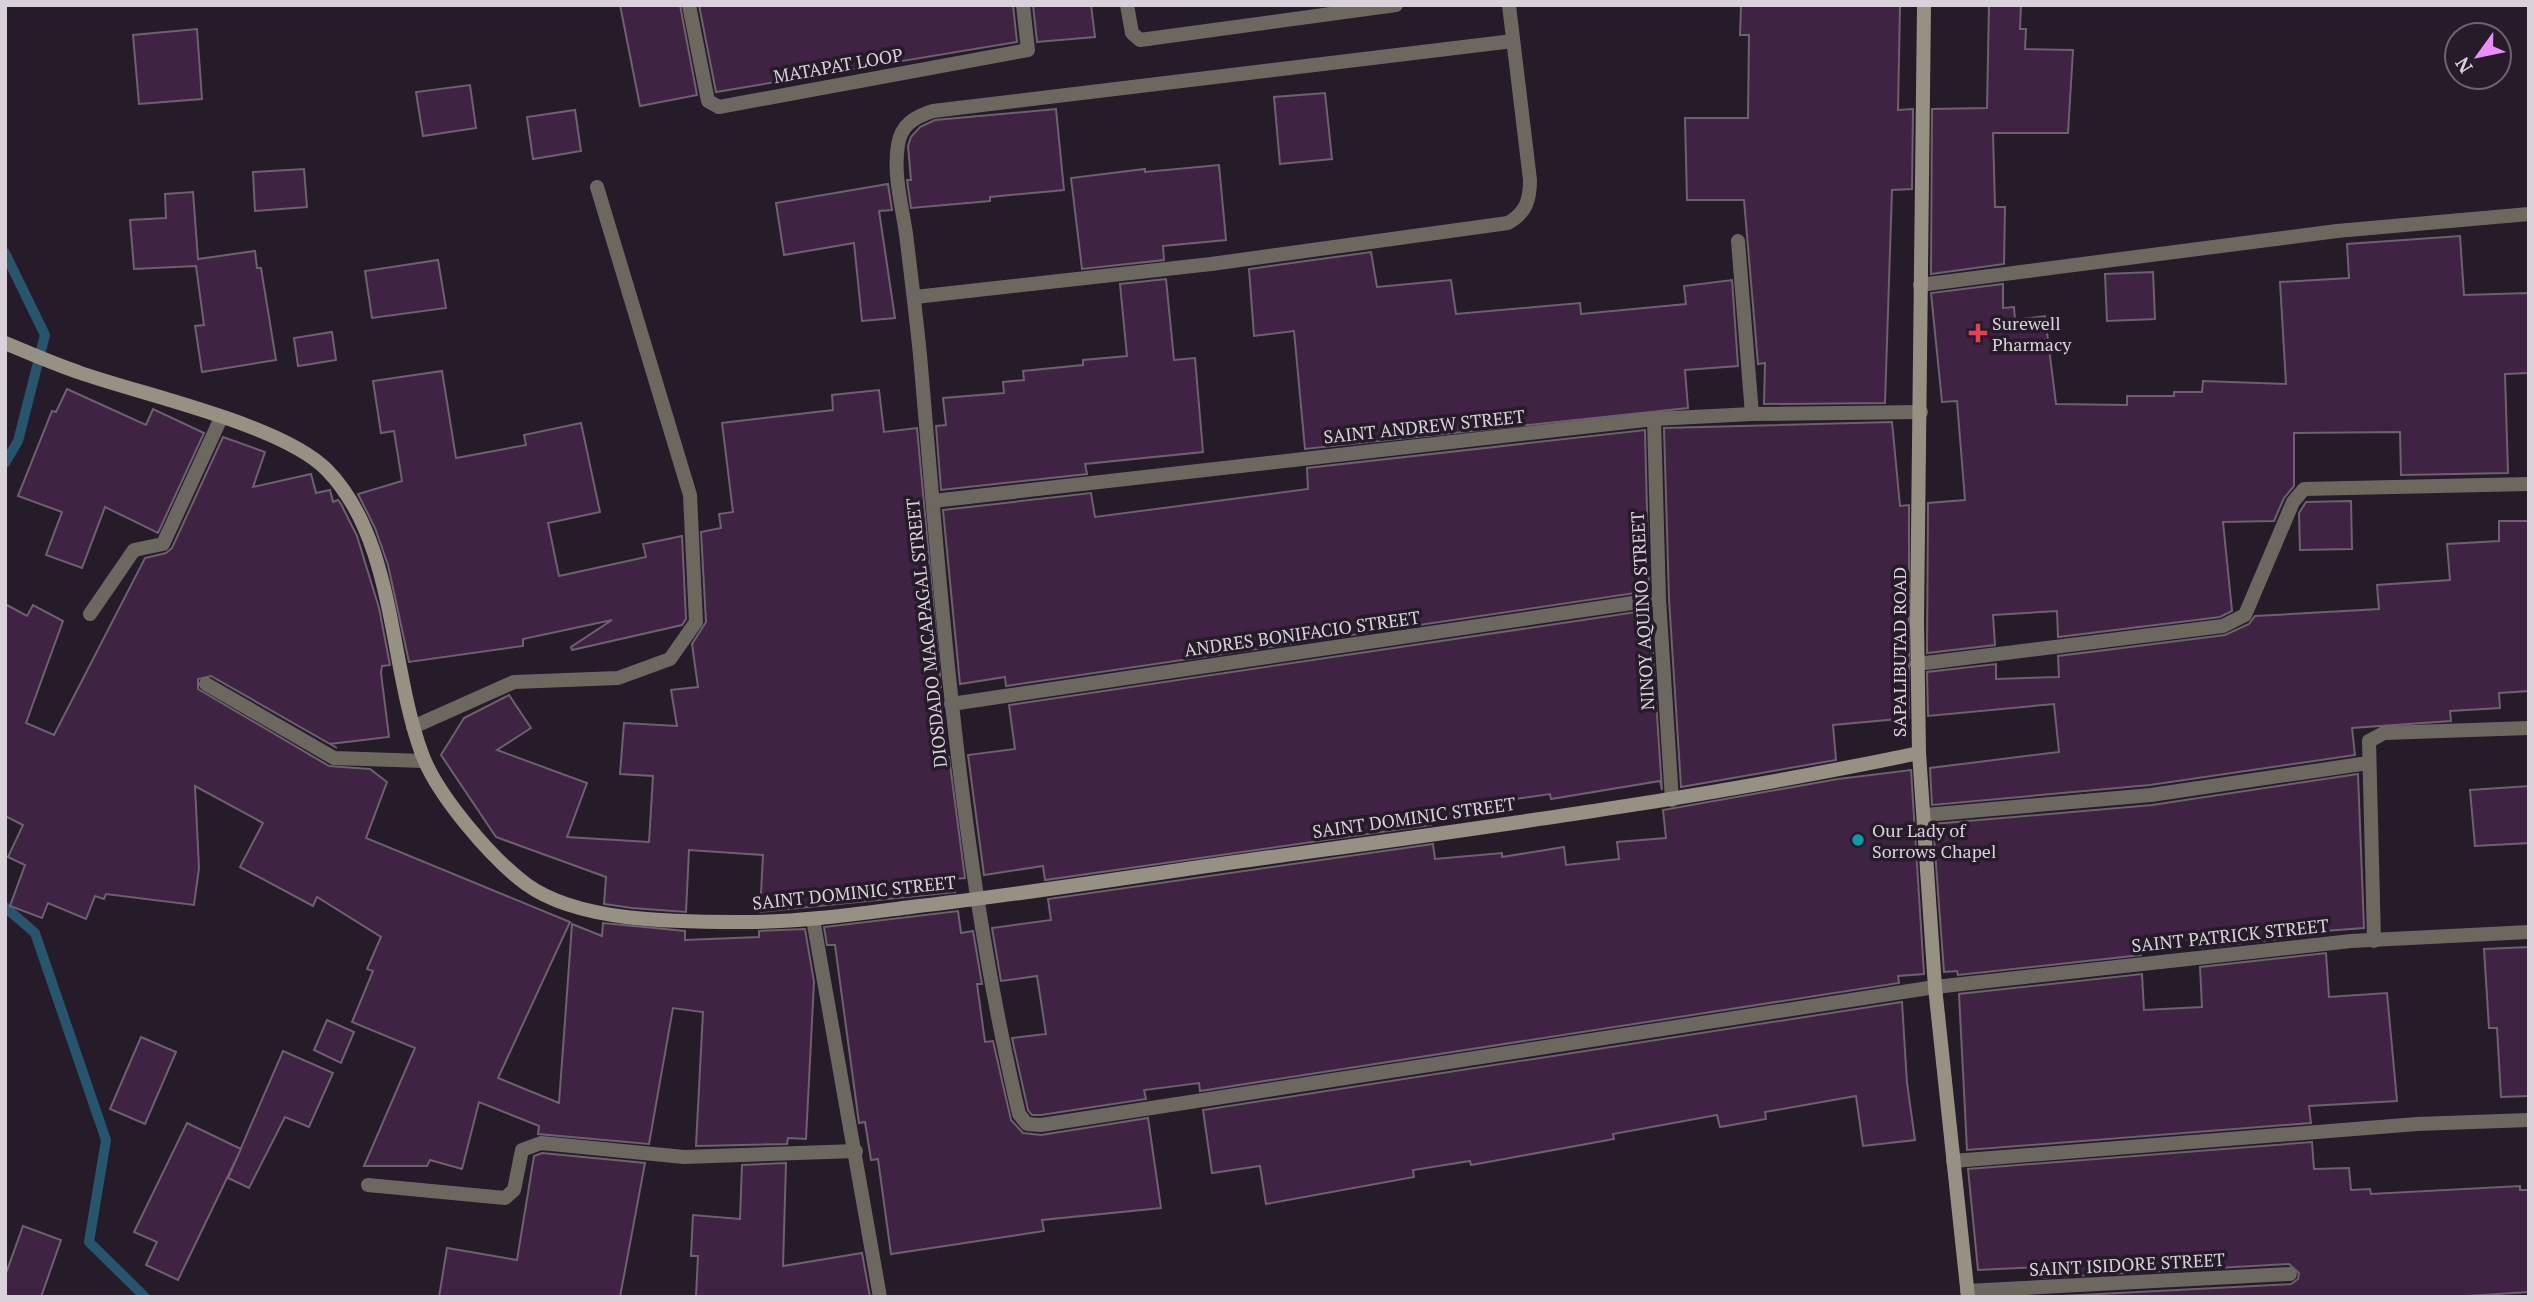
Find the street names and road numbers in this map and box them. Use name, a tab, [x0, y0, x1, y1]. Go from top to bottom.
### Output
street label: MATAPAT LOOP	[771, 42, 905, 88]
street label: SAINT ANDREW STREET	[1322, 403, 1526, 449]
street label: DIOSDADO MACAPAGAL STREET	[900, 497, 952, 769]
street label: NINOY AQUINO STREET	[1625, 511, 1659, 711]
street label: SAPALIBUTAD ROAD	[1887, 567, 1911, 737]
street label: ANDRES BONIFACIO STREET	[1183, 605, 1421, 661]
street label: SAINT DOMINIC STREET	[1311, 791, 1517, 843]
street label: SAINT DOMINIC STREET	[751, 869, 957, 915]
street label: SAINT PATRICK STREET	[2130, 913, 2330, 957]
street label: SAINT ISIDORE STREET	[2028, 1247, 2226, 1281]

